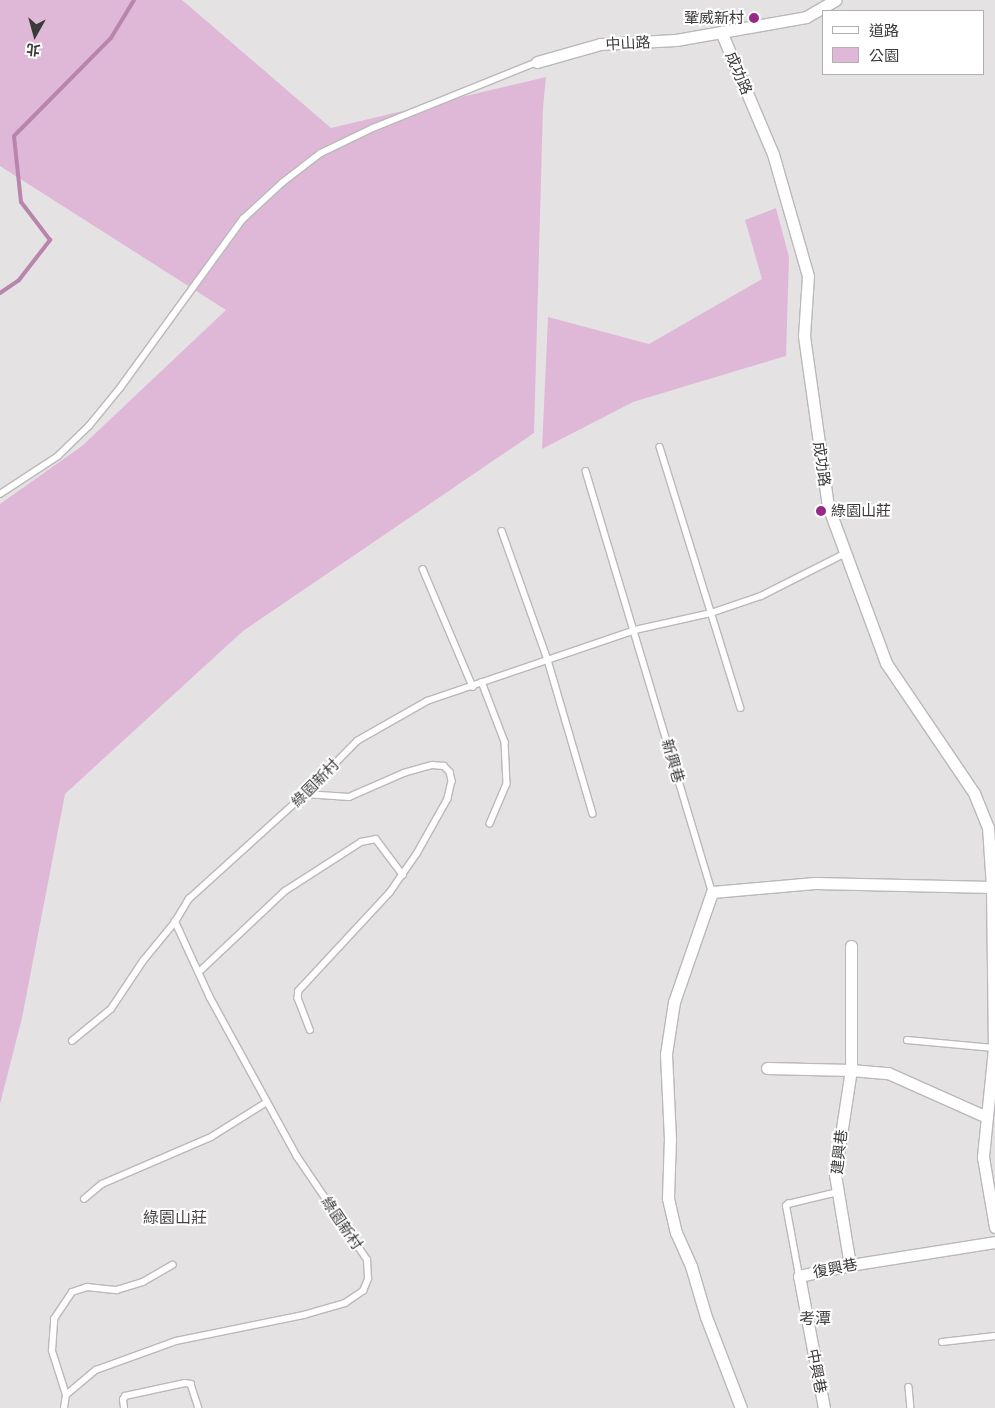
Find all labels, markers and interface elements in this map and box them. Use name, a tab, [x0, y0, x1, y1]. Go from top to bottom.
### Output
place label: 鞏威新村	[684, 9, 744, 27]
north arrow	[10, 10, 60, 60]
legend	[822, 10, 985, 75]
marker: 鞏威新村	[748, 12, 760, 24]
text: 道路	[869, 21, 899, 39]
street label: 中山路	[605, 33, 651, 53]
text: 北	[25, 41, 41, 60]
text: 公園	[869, 46, 899, 64]
street label: 成功路	[722, 49, 756, 97]
street label: 成功路	[810, 440, 834, 488]
place label: 綠園山莊	[831, 502, 891, 520]
marker: 綠園山莊	[815, 505, 827, 517]
street label: 新興巷	[658, 737, 688, 785]
street label: 綠園新村	[287, 755, 343, 811]
street label: 建興巷	[828, 1129, 850, 1175]
street label: 綠園新村	[318, 1193, 366, 1253]
district label: 綠園山莊	[143, 1207, 207, 1227]
street label: 復興巷	[811, 1255, 859, 1281]
district label: 考潭	[799, 1308, 831, 1328]
street label: 中興巷	[804, 1347, 830, 1395]

